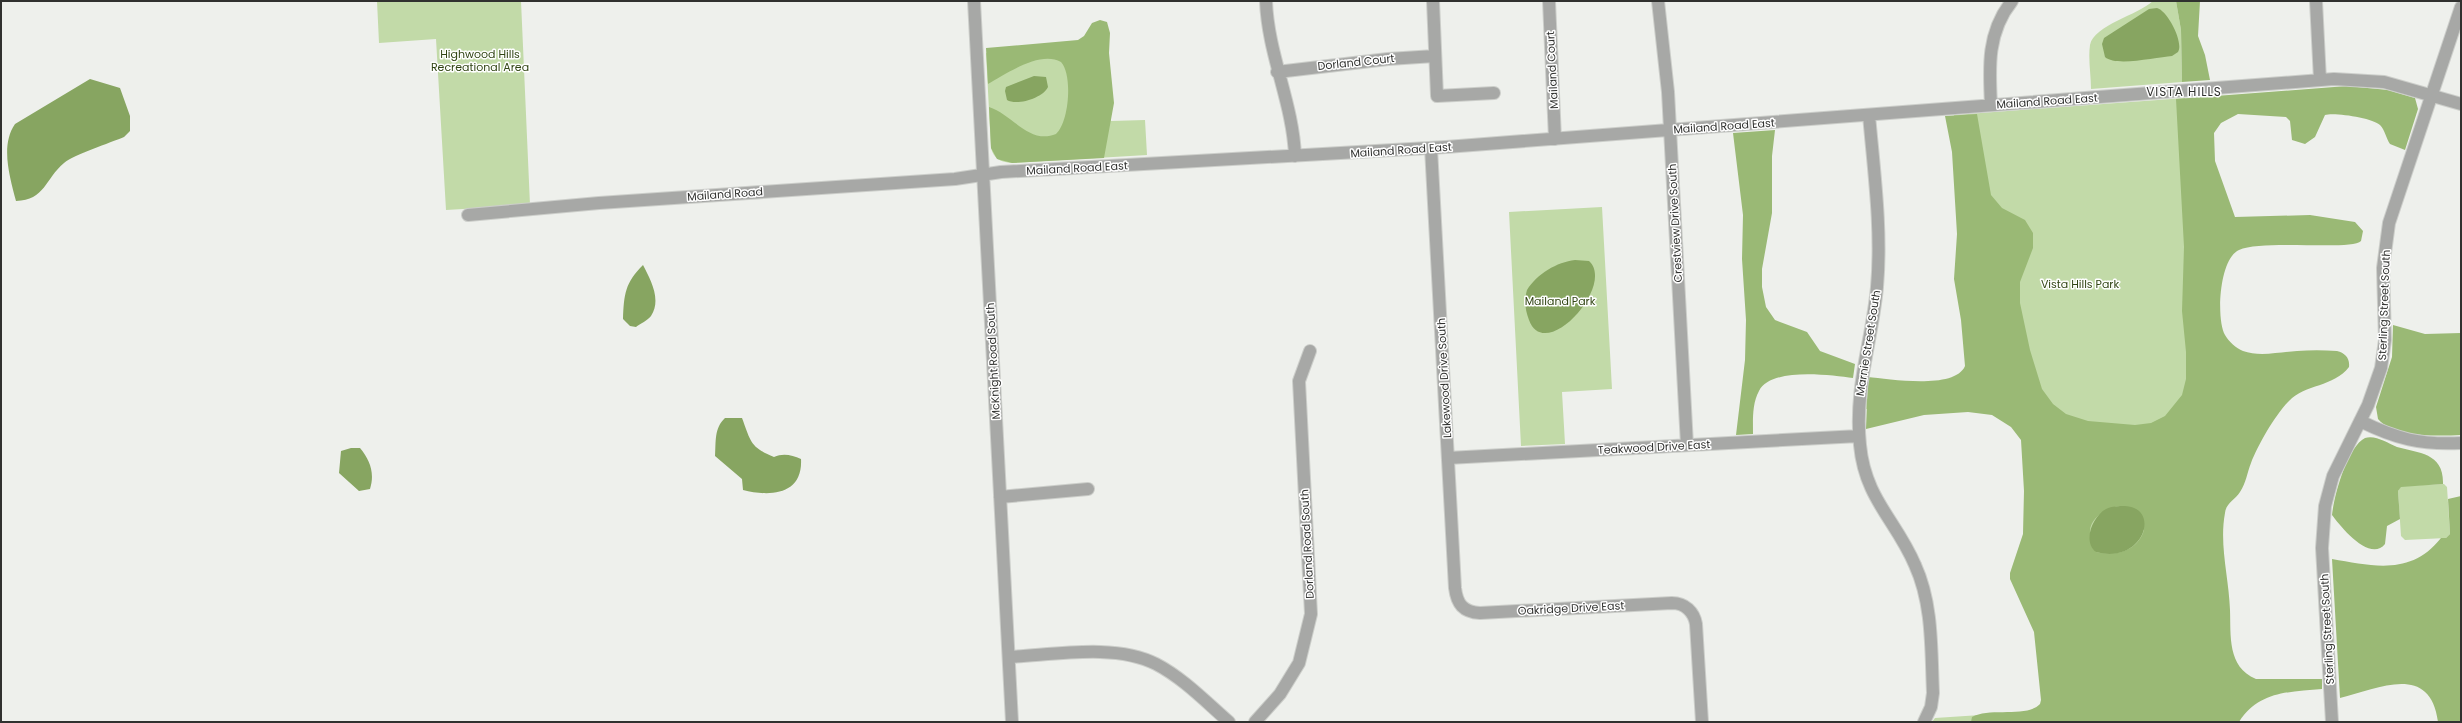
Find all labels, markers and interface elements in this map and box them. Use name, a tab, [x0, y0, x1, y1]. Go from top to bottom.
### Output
street label: Mailand Court	[1542, 31, 1562, 109]
park label: Highwood Hills Recreational Area	[431, 46, 529, 75]
street label: Dorland Court	[1317, 50, 1395, 74]
district label: VISTA HILLS	[2146, 83, 2222, 100]
street label: Mailand Road East	[1996, 89, 2098, 113]
street label: Mailand Road East	[1673, 114, 1775, 138]
street label: Mailand Road East	[1350, 138, 1452, 162]
street label: Mailand Road East	[1026, 157, 1128, 179]
street label: Crestview Drive South	[1664, 163, 1686, 283]
street label: Mailand Road	[687, 183, 763, 205]
street label: Sterling Street South	[2374, 249, 2394, 361]
park label: Vista Hills Park	[2041, 276, 2119, 292]
street label: Marnie Street South	[1852, 289, 1884, 397]
park label: Mailand Park	[1525, 293, 1596, 309]
street label: McKnight Road South	[982, 302, 1004, 420]
street label: Lakewood Drive South	[1433, 318, 1455, 438]
street label: Teakwood Drive East	[1597, 436, 1711, 458]
street label: Dorland Road South	[1296, 489, 1318, 599]
street label: Sterling Street South	[2316, 573, 2338, 685]
street label: Oakridge Drive East	[1517, 597, 1625, 619]

